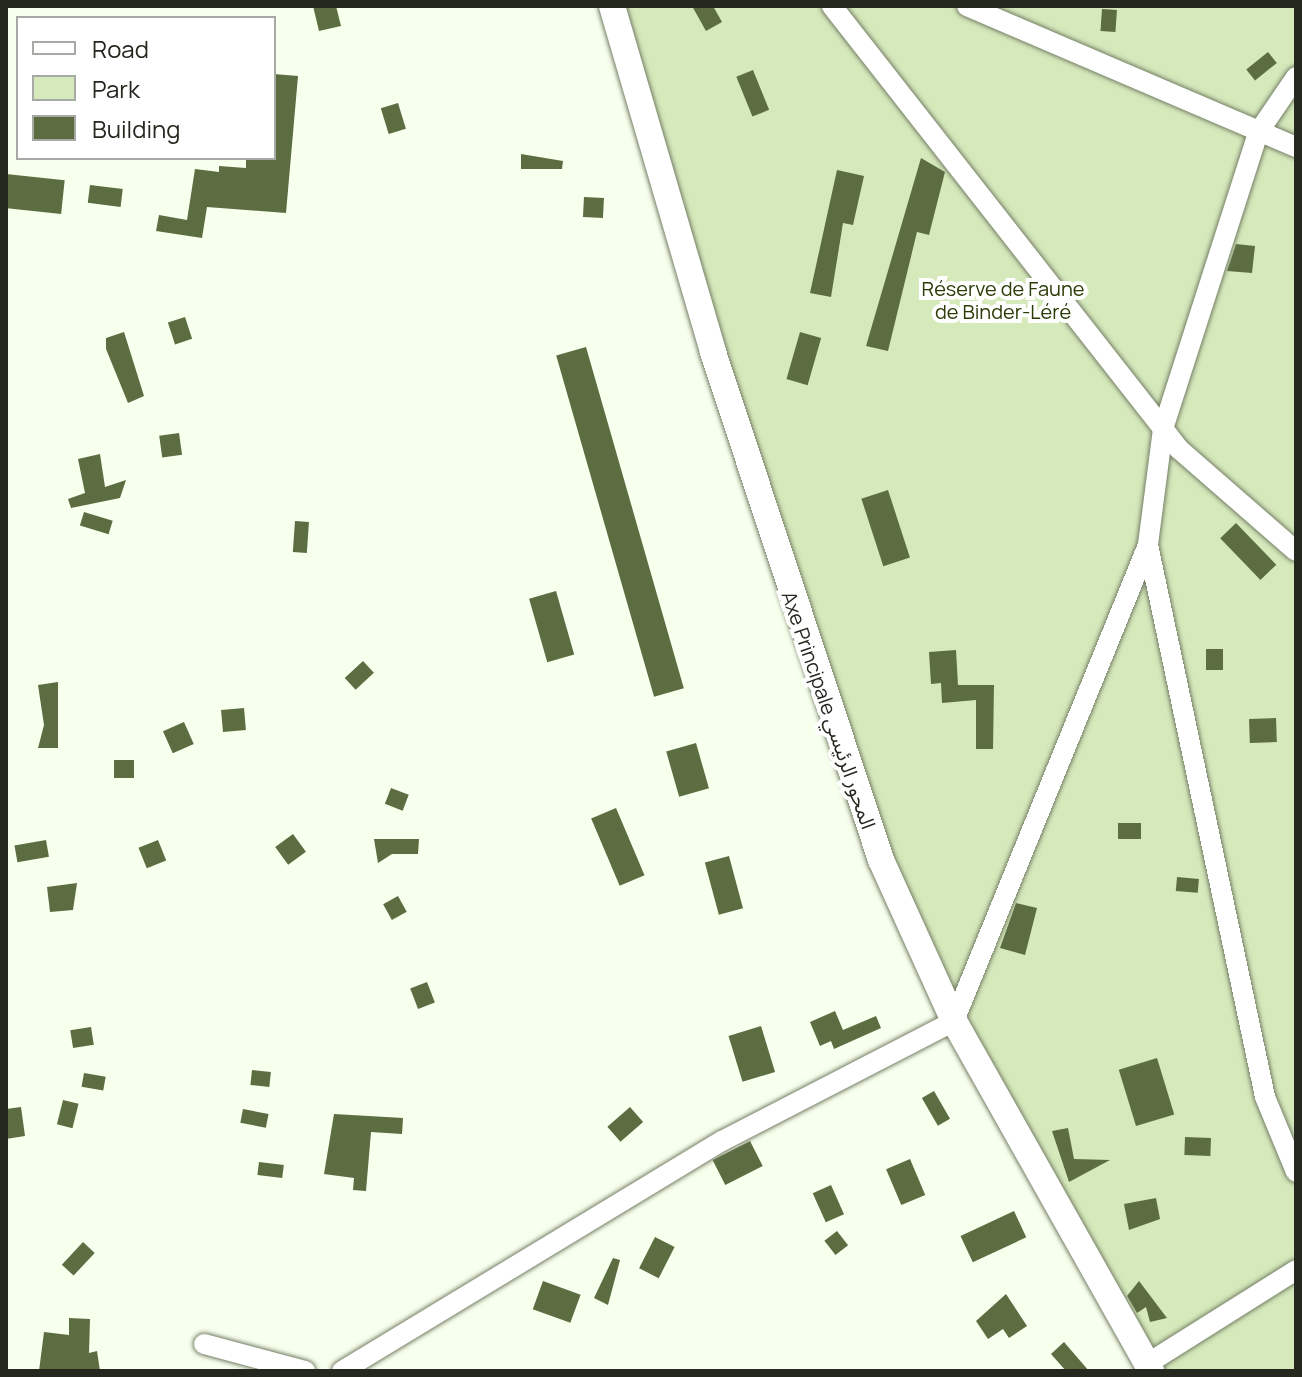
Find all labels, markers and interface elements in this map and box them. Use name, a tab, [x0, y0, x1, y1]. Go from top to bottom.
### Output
legend	[16, 16, 276, 160]
text: Road	[92, 32, 149, 65]
text: Park	[92, 72, 140, 105]
text: Building	[92, 112, 180, 145]
park label: Réserve de Faune de Binder-Léré	[922, 277, 1084, 324]
street label: Axe Principale المحور الرئيسي	[777, 588, 881, 832]

